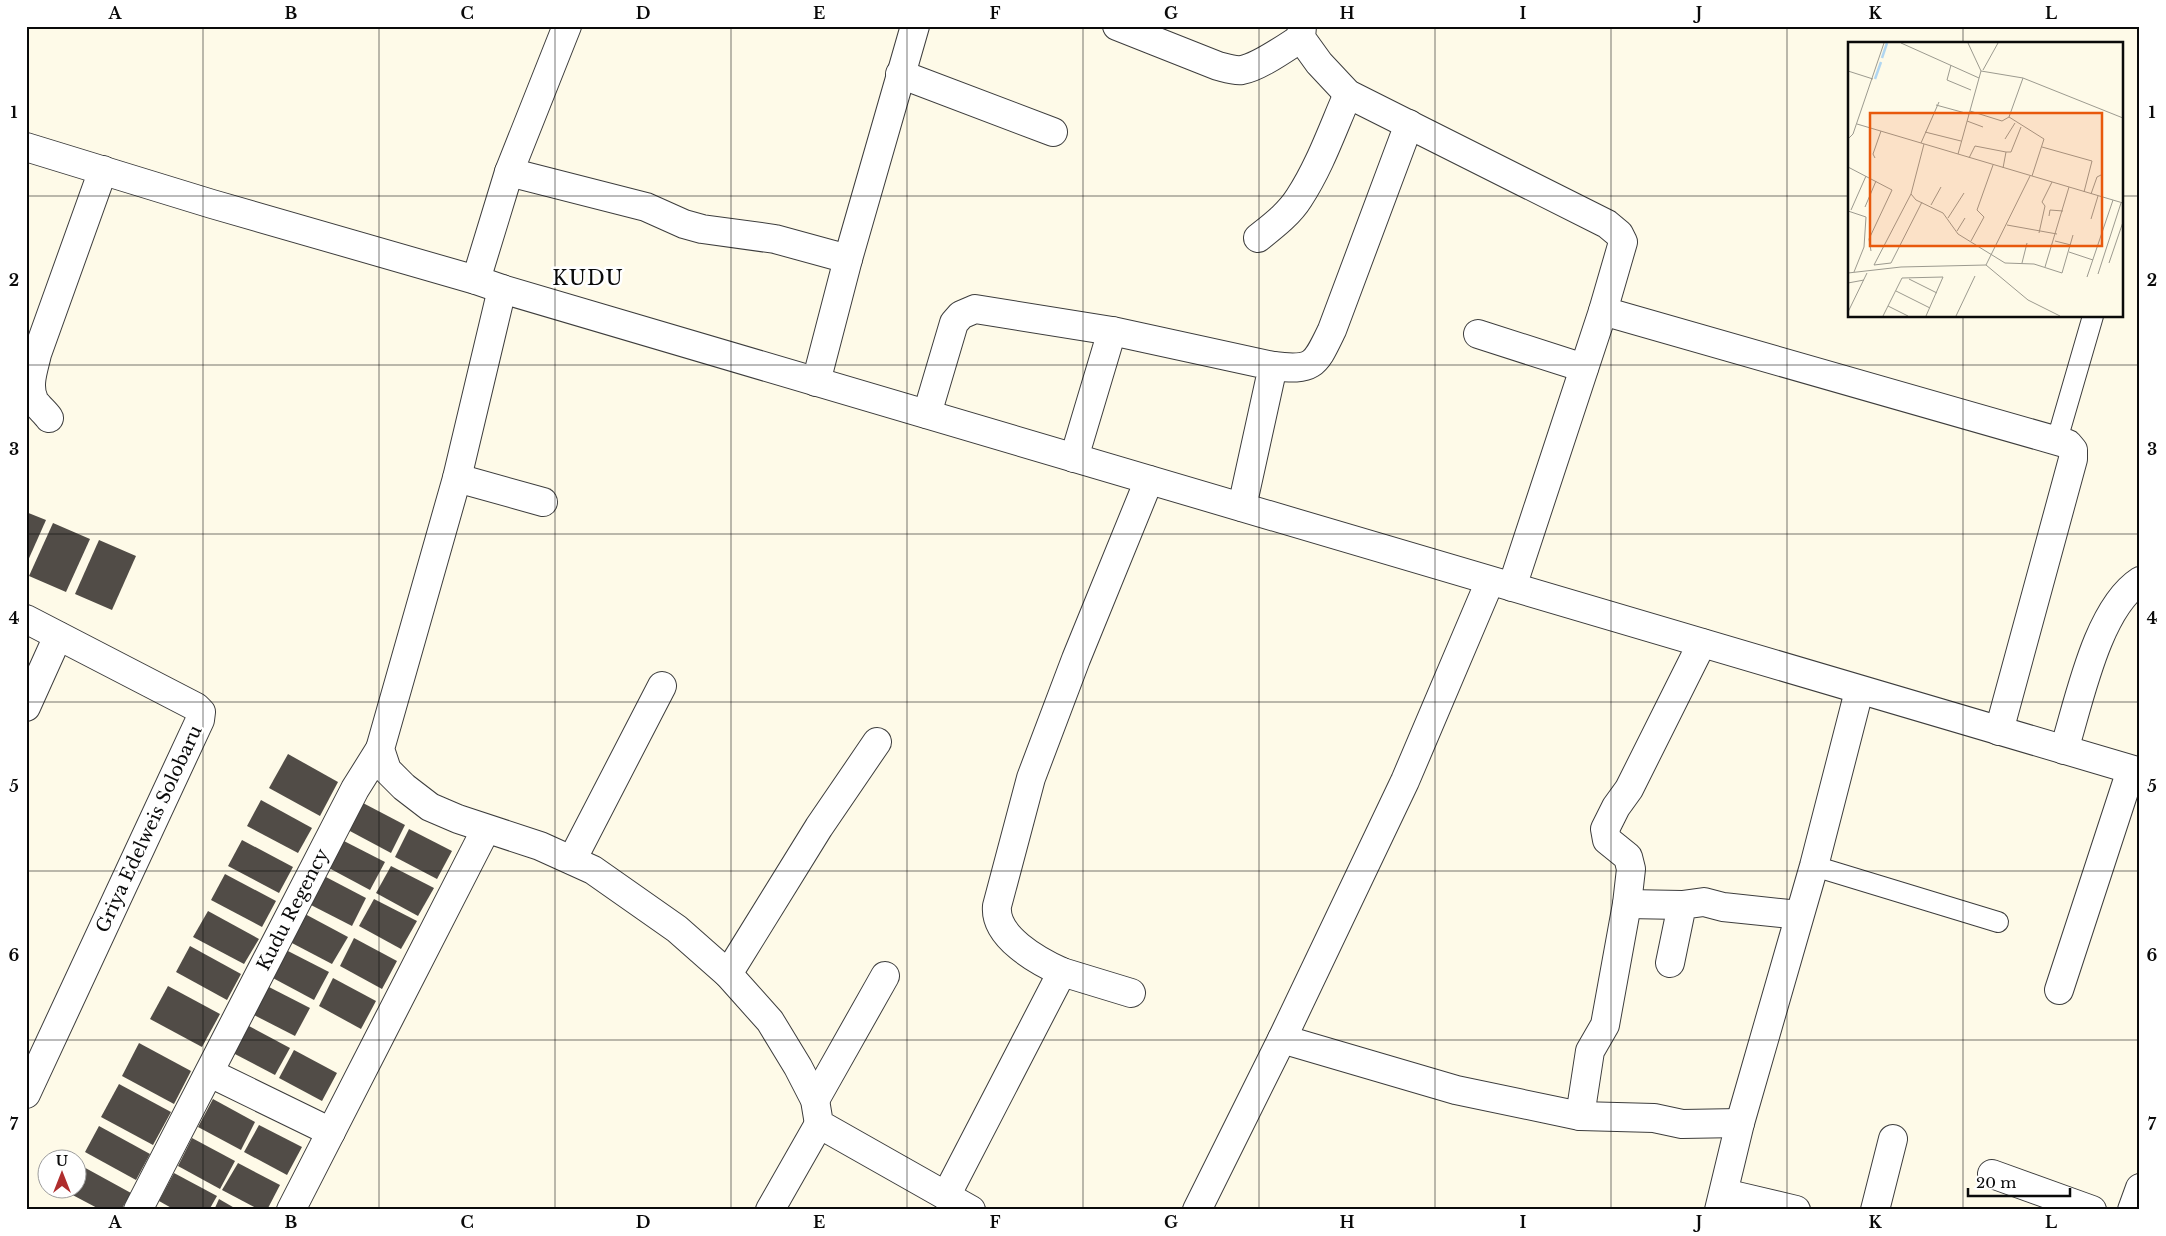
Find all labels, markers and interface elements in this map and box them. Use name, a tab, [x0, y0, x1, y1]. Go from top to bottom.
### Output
text: A	[108, 3, 123, 23]
text: B	[285, 3, 298, 23]
text: C	[460, 3, 474, 23]
text: D	[636, 3, 650, 23]
text: E	[813, 3, 825, 23]
text: F	[989, 3, 1001, 23]
text: G	[1164, 3, 1178, 23]
text: H	[1339, 3, 1355, 23]
text: I	[1520, 3, 1527, 23]
text: J	[1693, 3, 1702, 23]
text: K	[1868, 3, 1882, 23]
text: L	[2045, 3, 2057, 23]
inset map	[1848, 42, 2124, 318]
text: 1	[11, 102, 18, 122]
text: 1	[2149, 102, 2156, 122]
district label: KUDU	[552, 266, 624, 290]
text: 2	[9, 270, 19, 290]
text: 2	[2147, 270, 2157, 290]
text: 3	[9, 439, 19, 459]
text: 3	[2147, 439, 2157, 459]
text: 4	[9, 608, 19, 628]
text: 4	[2147, 608, 2157, 628]
street label: Griya Edelweis Solobaru	[91, 722, 207, 936]
text: 5	[9, 776, 19, 796]
text: 5	[2147, 776, 2157, 796]
street label: Kudu Regency	[252, 844, 334, 974]
text: 6	[9, 945, 20, 965]
text: 6	[2147, 945, 2158, 965]
text: 7	[10, 1114, 19, 1134]
text: 7	[2148, 1114, 2157, 1134]
north arrow	[38, 1148, 88, 1198]
text: U	[56, 1152, 69, 1170]
scale bar	[1968, 1166, 2071, 1198]
text: 20 m	[1976, 1173, 2016, 1192]
text: A	[108, 1212, 123, 1232]
text: B	[285, 1212, 298, 1232]
text: C	[460, 1212, 474, 1232]
text: D	[636, 1212, 650, 1232]
text: E	[813, 1212, 825, 1232]
text: F	[989, 1212, 1001, 1232]
text: G	[1164, 1212, 1178, 1232]
text: H	[1339, 1212, 1355, 1232]
text: I	[1520, 1212, 1527, 1232]
text: J	[1693, 1212, 1702, 1232]
text: K	[1868, 1212, 1882, 1232]
text: L	[2045, 1212, 2057, 1232]

